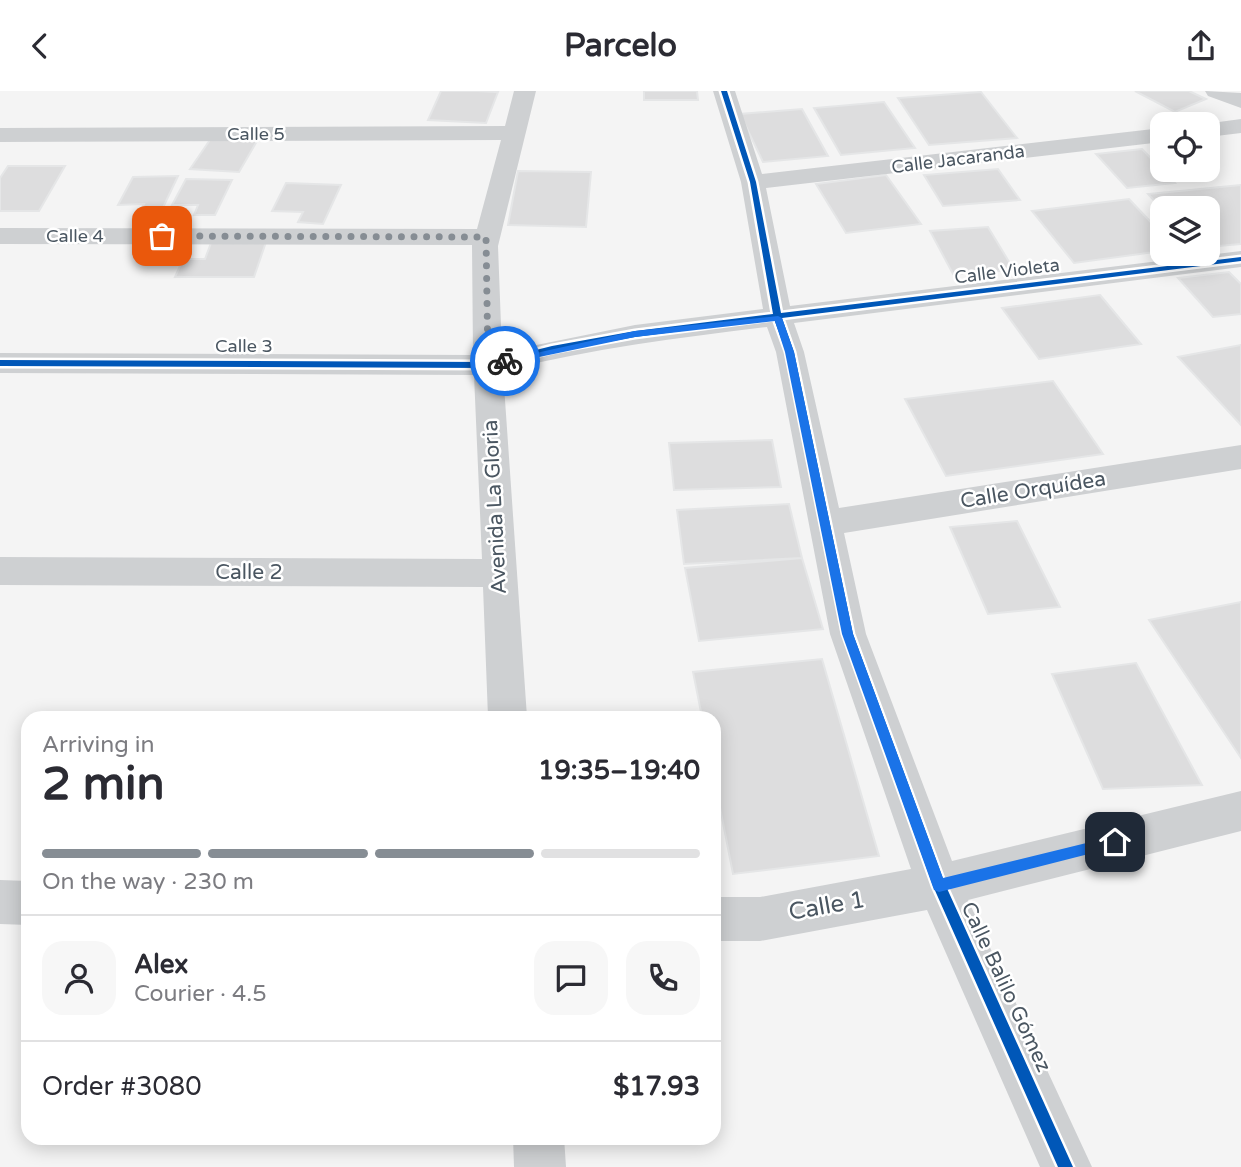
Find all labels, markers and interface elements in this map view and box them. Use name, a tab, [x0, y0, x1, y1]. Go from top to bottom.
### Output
icon: back	[21, 27, 59, 65]
text: Parcelo	[564, 27, 677, 65]
icon: share	[1182, 27, 1220, 65]
map controls	[1150, 112, 1220, 266]
button: locate	[1150, 112, 1220, 182]
street label: Calle 5	[227, 123, 285, 145]
street label: Calle Jacaranda	[890, 140, 1026, 178]
button: layers	[1150, 196, 1220, 266]
pin	[132, 206, 192, 266]
icon: bag	[143, 217, 181, 255]
street label: Calle 4	[46, 225, 104, 247]
street label: Calle Violeta	[953, 254, 1061, 288]
courier	[470, 326, 540, 396]
street label: Calle 3	[215, 335, 273, 357]
icon: bike	[486, 342, 524, 380]
street label: Avenida La Gloria	[478, 419, 512, 595]
street label: Calle Orquídea	[958, 466, 1108, 514]
street label: Calle 2	[215, 560, 283, 585]
text: Arriving in	[42, 731, 155, 759]
text: 19:35–19:40	[538, 755, 700, 786]
text: 2 min	[42, 757, 165, 812]
pin	[1085, 812, 1145, 872]
icon: home	[1096, 823, 1134, 861]
text: On the way · 230 m	[42, 868, 254, 896]
street label: Calle 1	[787, 885, 867, 927]
street label: Calle Balilo Gómez	[956, 898, 1056, 1076]
button: person	[42, 941, 116, 1015]
button: chat	[534, 941, 608, 1015]
button: phone	[626, 941, 700, 1015]
text: Alex	[134, 949, 188, 980]
text: Courier · 4.5	[134, 980, 267, 1008]
text: Order #3080	[42, 1071, 202, 1102]
text: $17.93	[613, 1071, 700, 1102]

